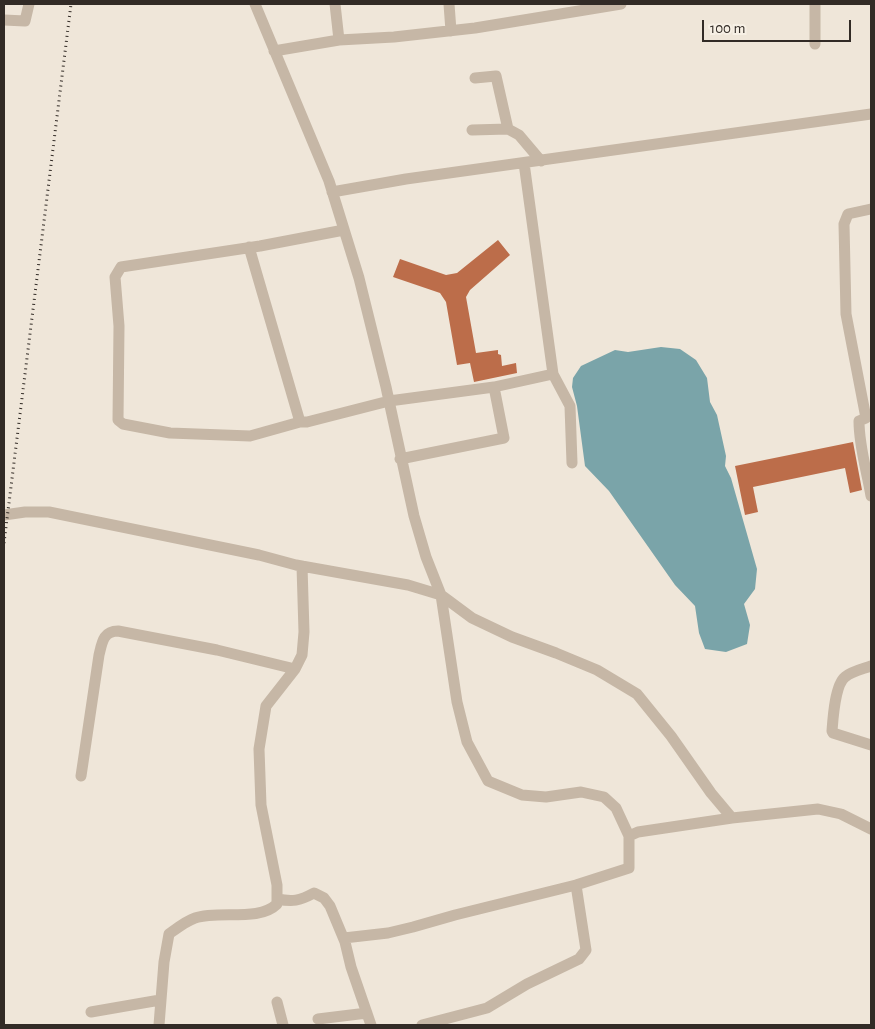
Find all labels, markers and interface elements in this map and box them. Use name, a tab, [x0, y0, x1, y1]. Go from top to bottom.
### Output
scale bar	[705, 10, 854, 42]
text: 100 m	[710, 21, 745, 36]

